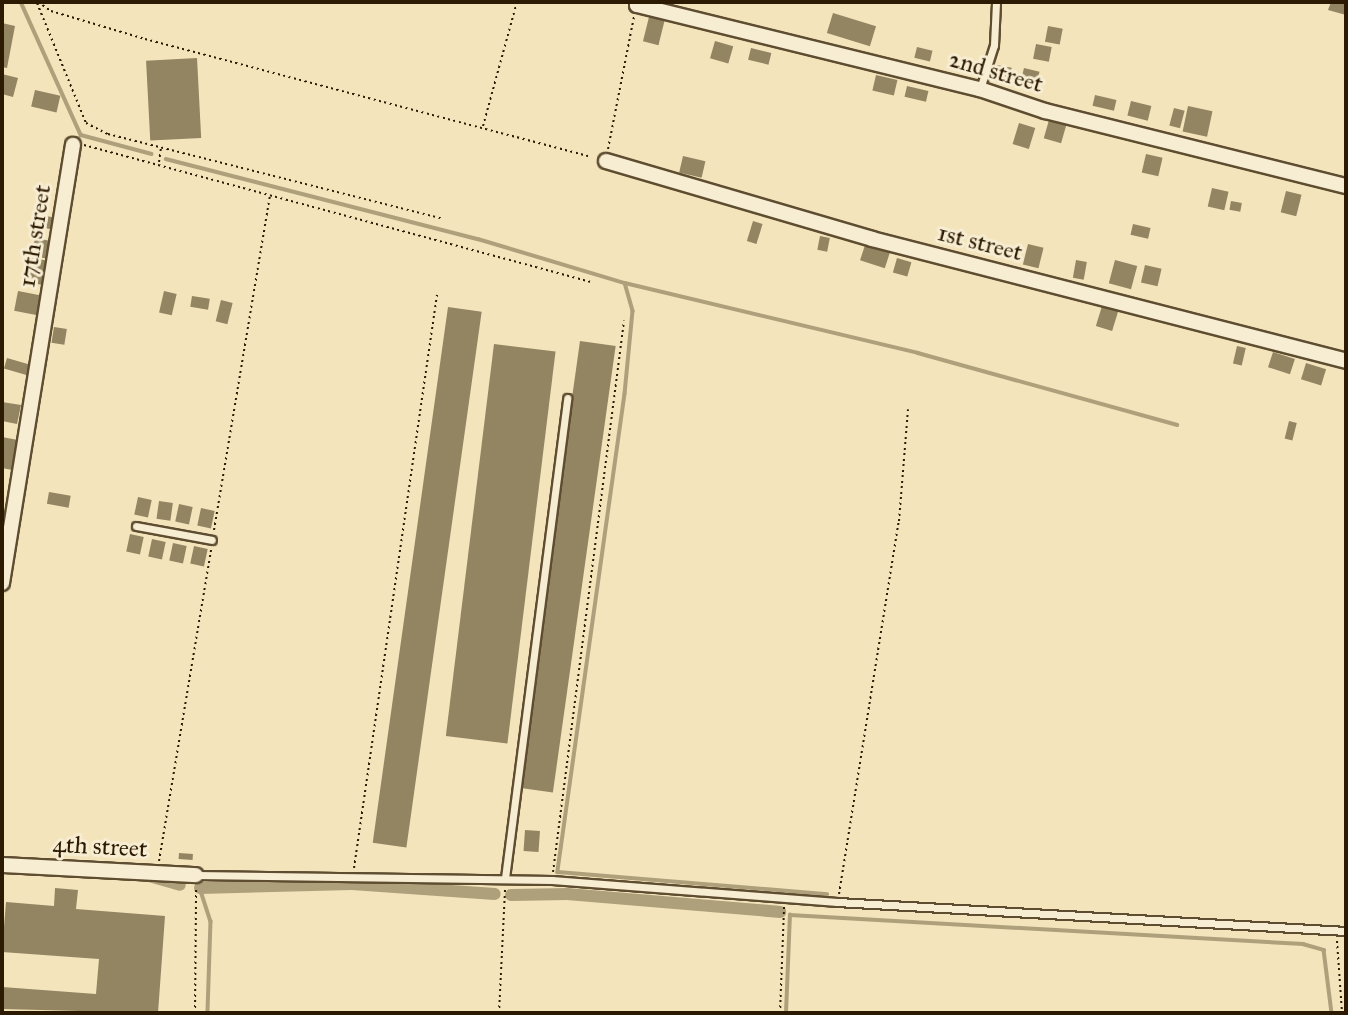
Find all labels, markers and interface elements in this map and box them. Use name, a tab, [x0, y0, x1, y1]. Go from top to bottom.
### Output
street label: 2nd street	[946, 45, 1046, 99]
street label: 17th street	[13, 182, 57, 290]
street label: 1st street	[935, 219, 1025, 267]
street label: 4th street	[52, 830, 148, 864]

